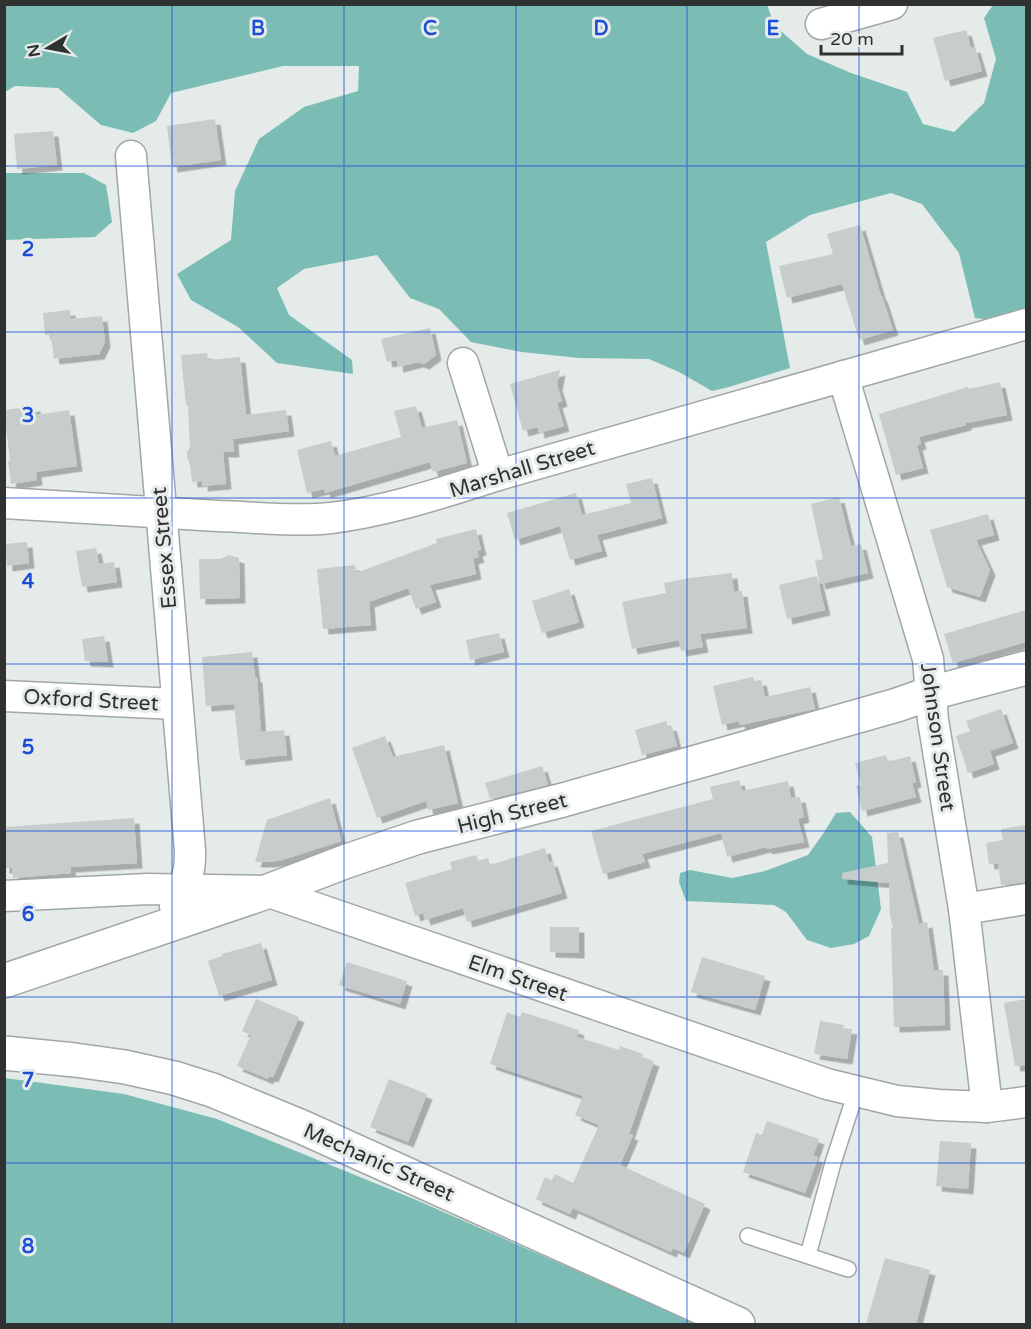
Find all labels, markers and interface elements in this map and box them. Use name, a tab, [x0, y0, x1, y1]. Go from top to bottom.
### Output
text: B	[251, 17, 265, 41]
text: C	[423, 17, 437, 41]
text: D	[593, 17, 609, 41]
text: E	[767, 17, 780, 41]
north arrow	[18, 18, 78, 78]
scale bar	[821, 18, 902, 56]
text: 20 m	[830, 28, 874, 50]
text: N	[23, 42, 45, 58]
text: 2	[22, 238, 34, 262]
text: 3	[22, 404, 34, 428]
street label: Marshall Street	[446, 435, 598, 503]
street label: Essex Street	[147, 486, 182, 610]
text: 4	[22, 570, 35, 594]
street label: Johnson Street	[915, 661, 960, 813]
street label: Oxford Street	[23, 684, 159, 717]
text: 5	[22, 736, 34, 760]
street label: High Street	[455, 788, 570, 839]
text: 6	[22, 903, 34, 927]
street label: Elm Street	[465, 950, 571, 1007]
text: 7	[22, 1069, 34, 1093]
street label: Mechanic Street	[300, 1118, 458, 1207]
text: 8	[22, 1235, 34, 1259]

